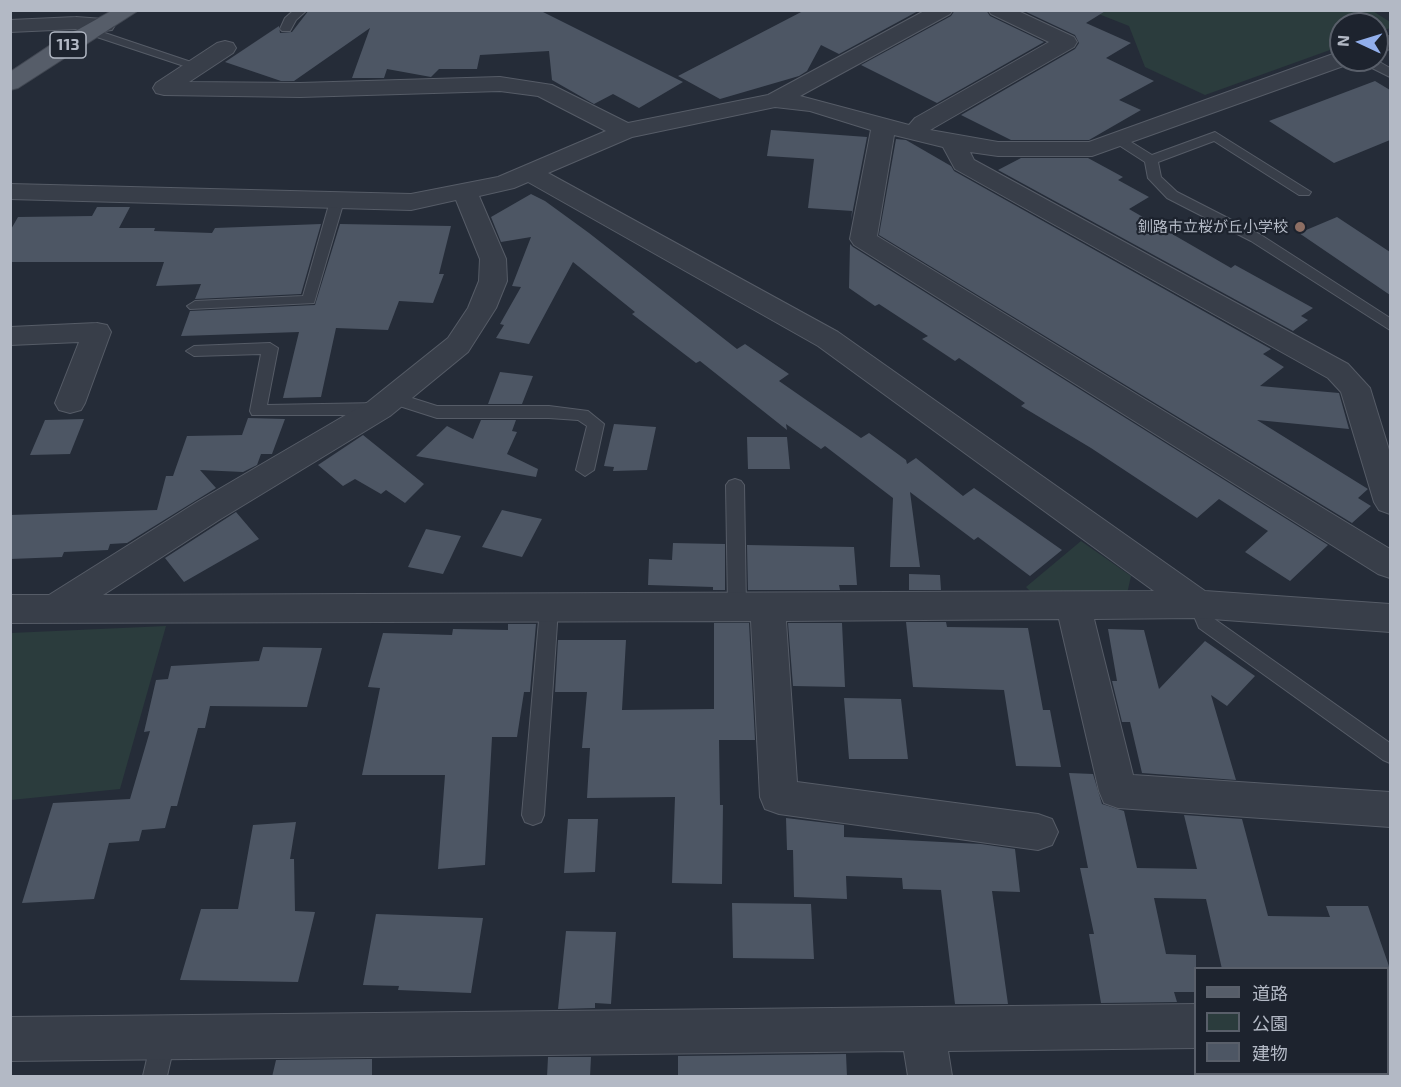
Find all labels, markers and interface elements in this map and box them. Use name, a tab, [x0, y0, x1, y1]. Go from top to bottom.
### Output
north arrow	[1329, 12, 1389, 72]
road number: 113	[50, 32, 86, 58]
text: N	[1333, 34, 1352, 47]
place label: 釧路市立桜が丘小学校	[1138, 218, 1288, 236]
marker: 釧路市立桜が丘小学校	[1293, 220, 1307, 234]
legend	[1194, 967, 1389, 1075]
text: 道路	[1252, 982, 1288, 1004]
text: 公園	[1252, 1012, 1288, 1034]
text: 建物	[1252, 1042, 1288, 1064]

